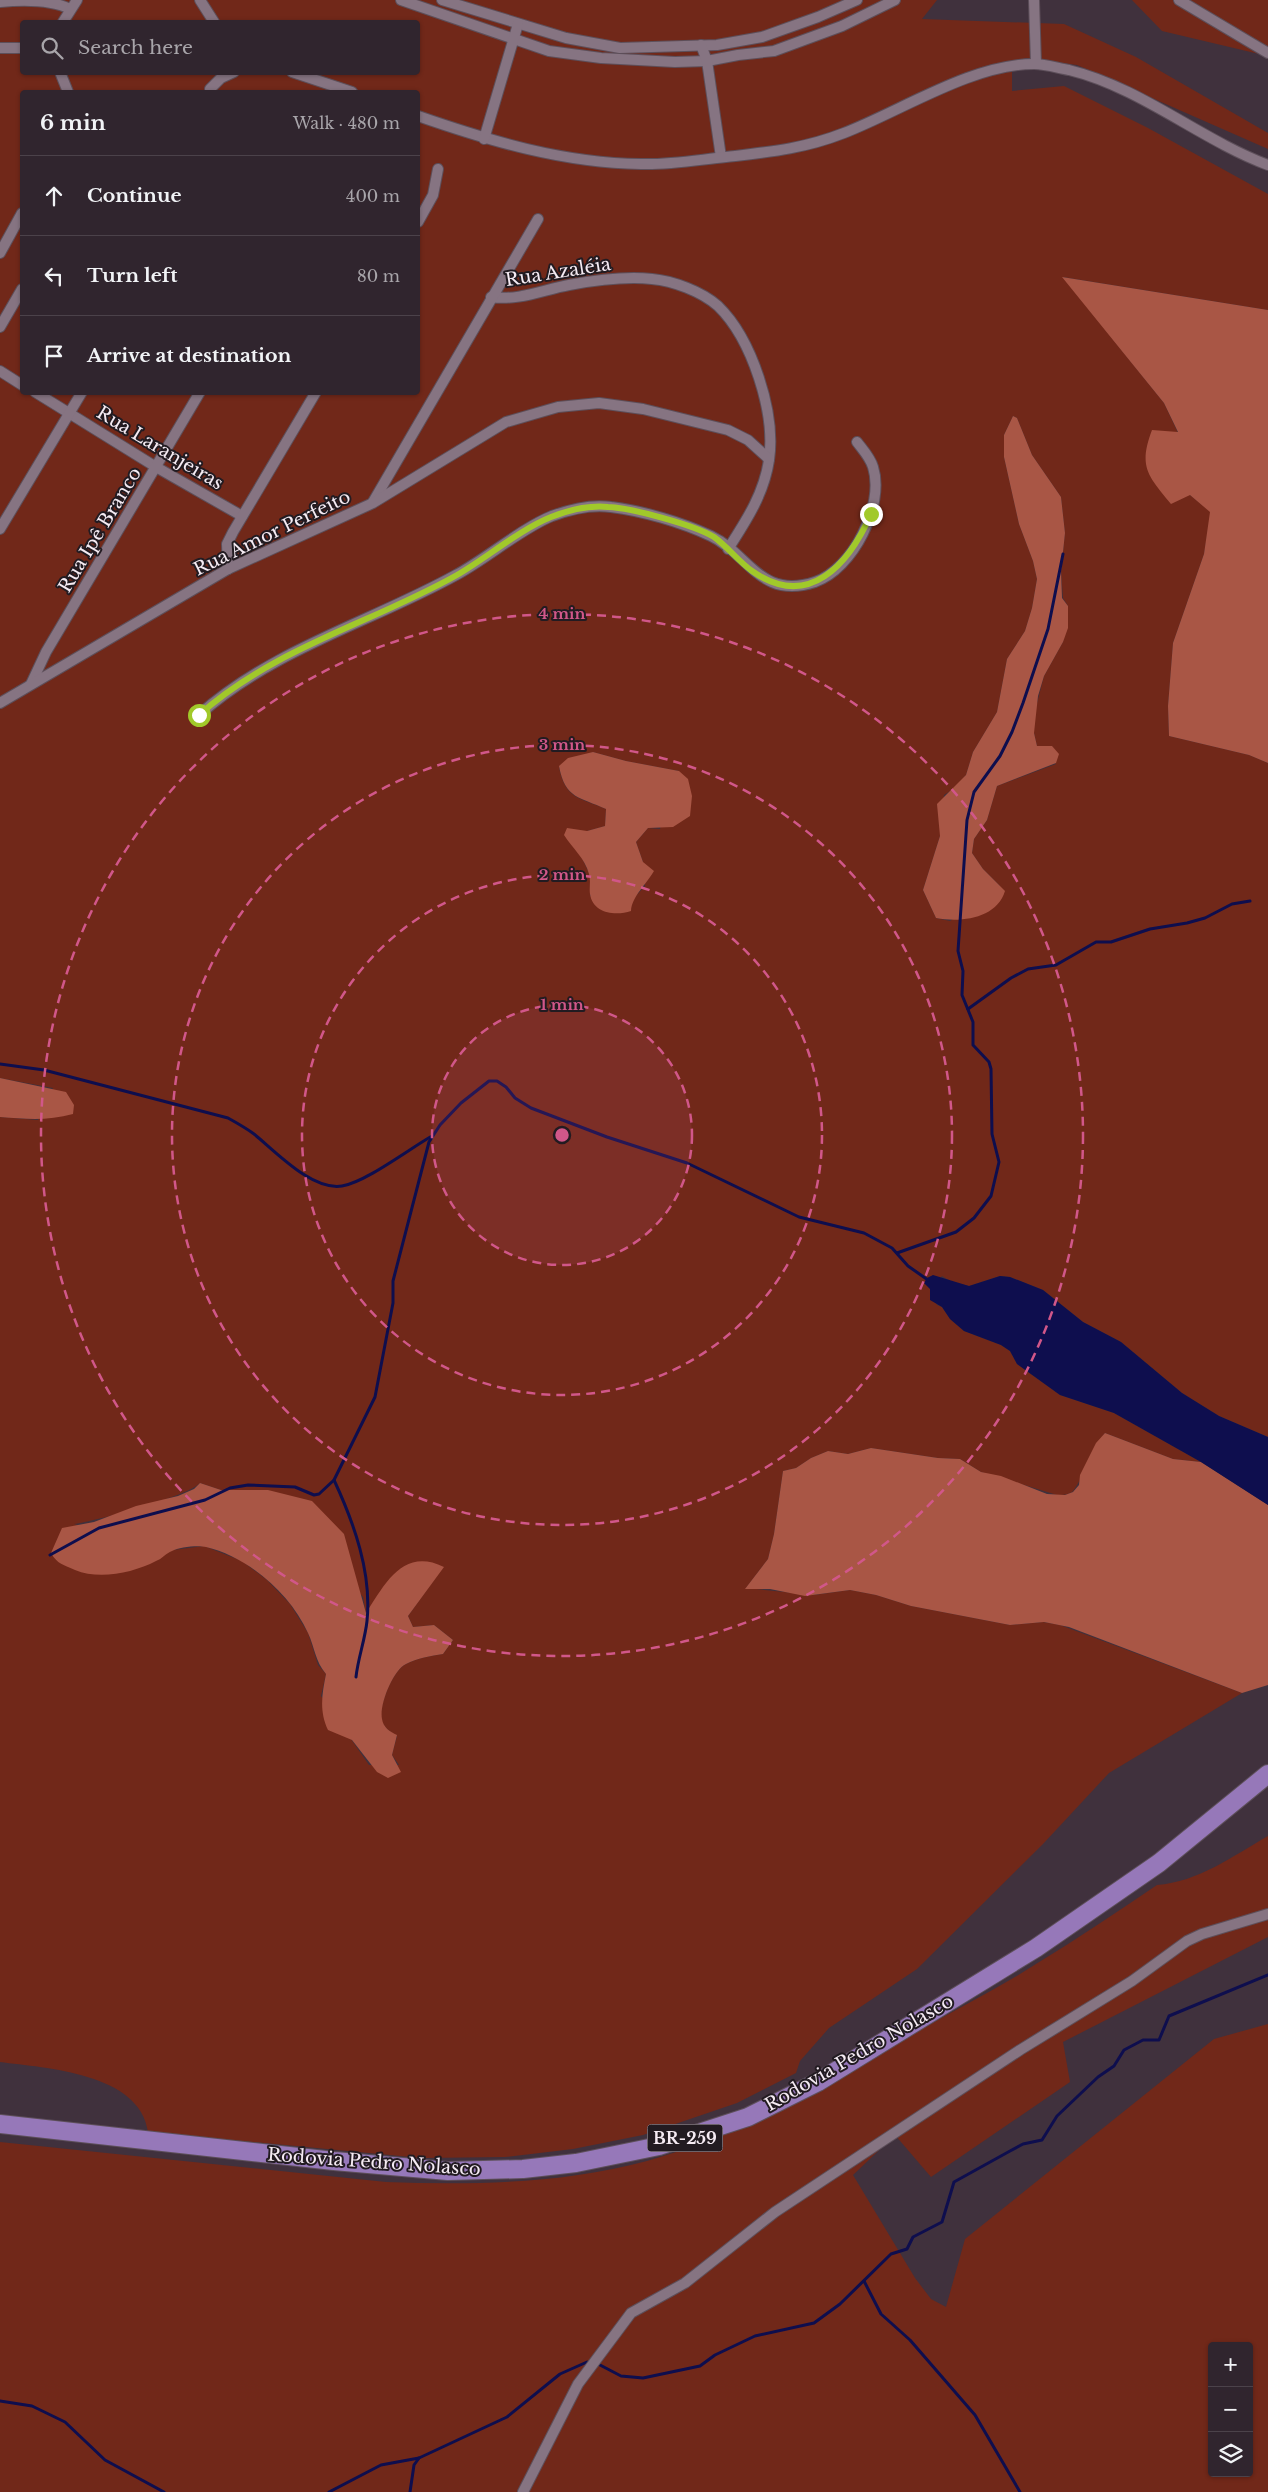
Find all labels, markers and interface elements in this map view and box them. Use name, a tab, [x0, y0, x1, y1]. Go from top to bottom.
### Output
search box	[20, 20, 420, 75]
icon: search	[38, 34, 66, 62]
text: Search here	[78, 36, 193, 59]
text: 6 min	[40, 110, 106, 136]
text: Walk · 480 m	[293, 113, 400, 133]
icon: ahead	[40, 182, 68, 210]
text: Continue	[87, 184, 182, 207]
text: 400 m	[346, 186, 400, 206]
street label: Rua Azaléia	[504, 253, 612, 291]
icon: left	[40, 262, 68, 290]
text: Turn left	[87, 264, 178, 287]
text: 80 m	[357, 266, 400, 286]
icon: arrive	[40, 342, 68, 370]
text: Arrive at destination	[87, 344, 291, 367]
street label: Rua Laranjeiras	[93, 402, 227, 494]
street label: Rua Ipê Branco	[54, 463, 146, 597]
street label: Rua Amor Perfeito	[190, 485, 354, 581]
route end	[860, 503, 883, 526]
text: 4 min	[539, 604, 586, 623]
route start	[188, 704, 211, 727]
text: 3 min	[539, 735, 585, 754]
text: 2 min	[539, 865, 585, 884]
text: 1 min	[540, 995, 584, 1014]
centre of rings	[553, 1126, 571, 1144]
street label: Rodovia Pedro Nolasco	[761, 1990, 957, 2116]
road number: BR-259	[648, 2124, 722, 2152]
street label: Rodovia Pedro Nolasco	[267, 2144, 481, 2180]
map controls	[1208, 2342, 1253, 2477]
button: +	[1208, 2342, 1253, 2387]
button: −	[1208, 2387, 1253, 2432]
button: layers	[1208, 2432, 1253, 2477]

